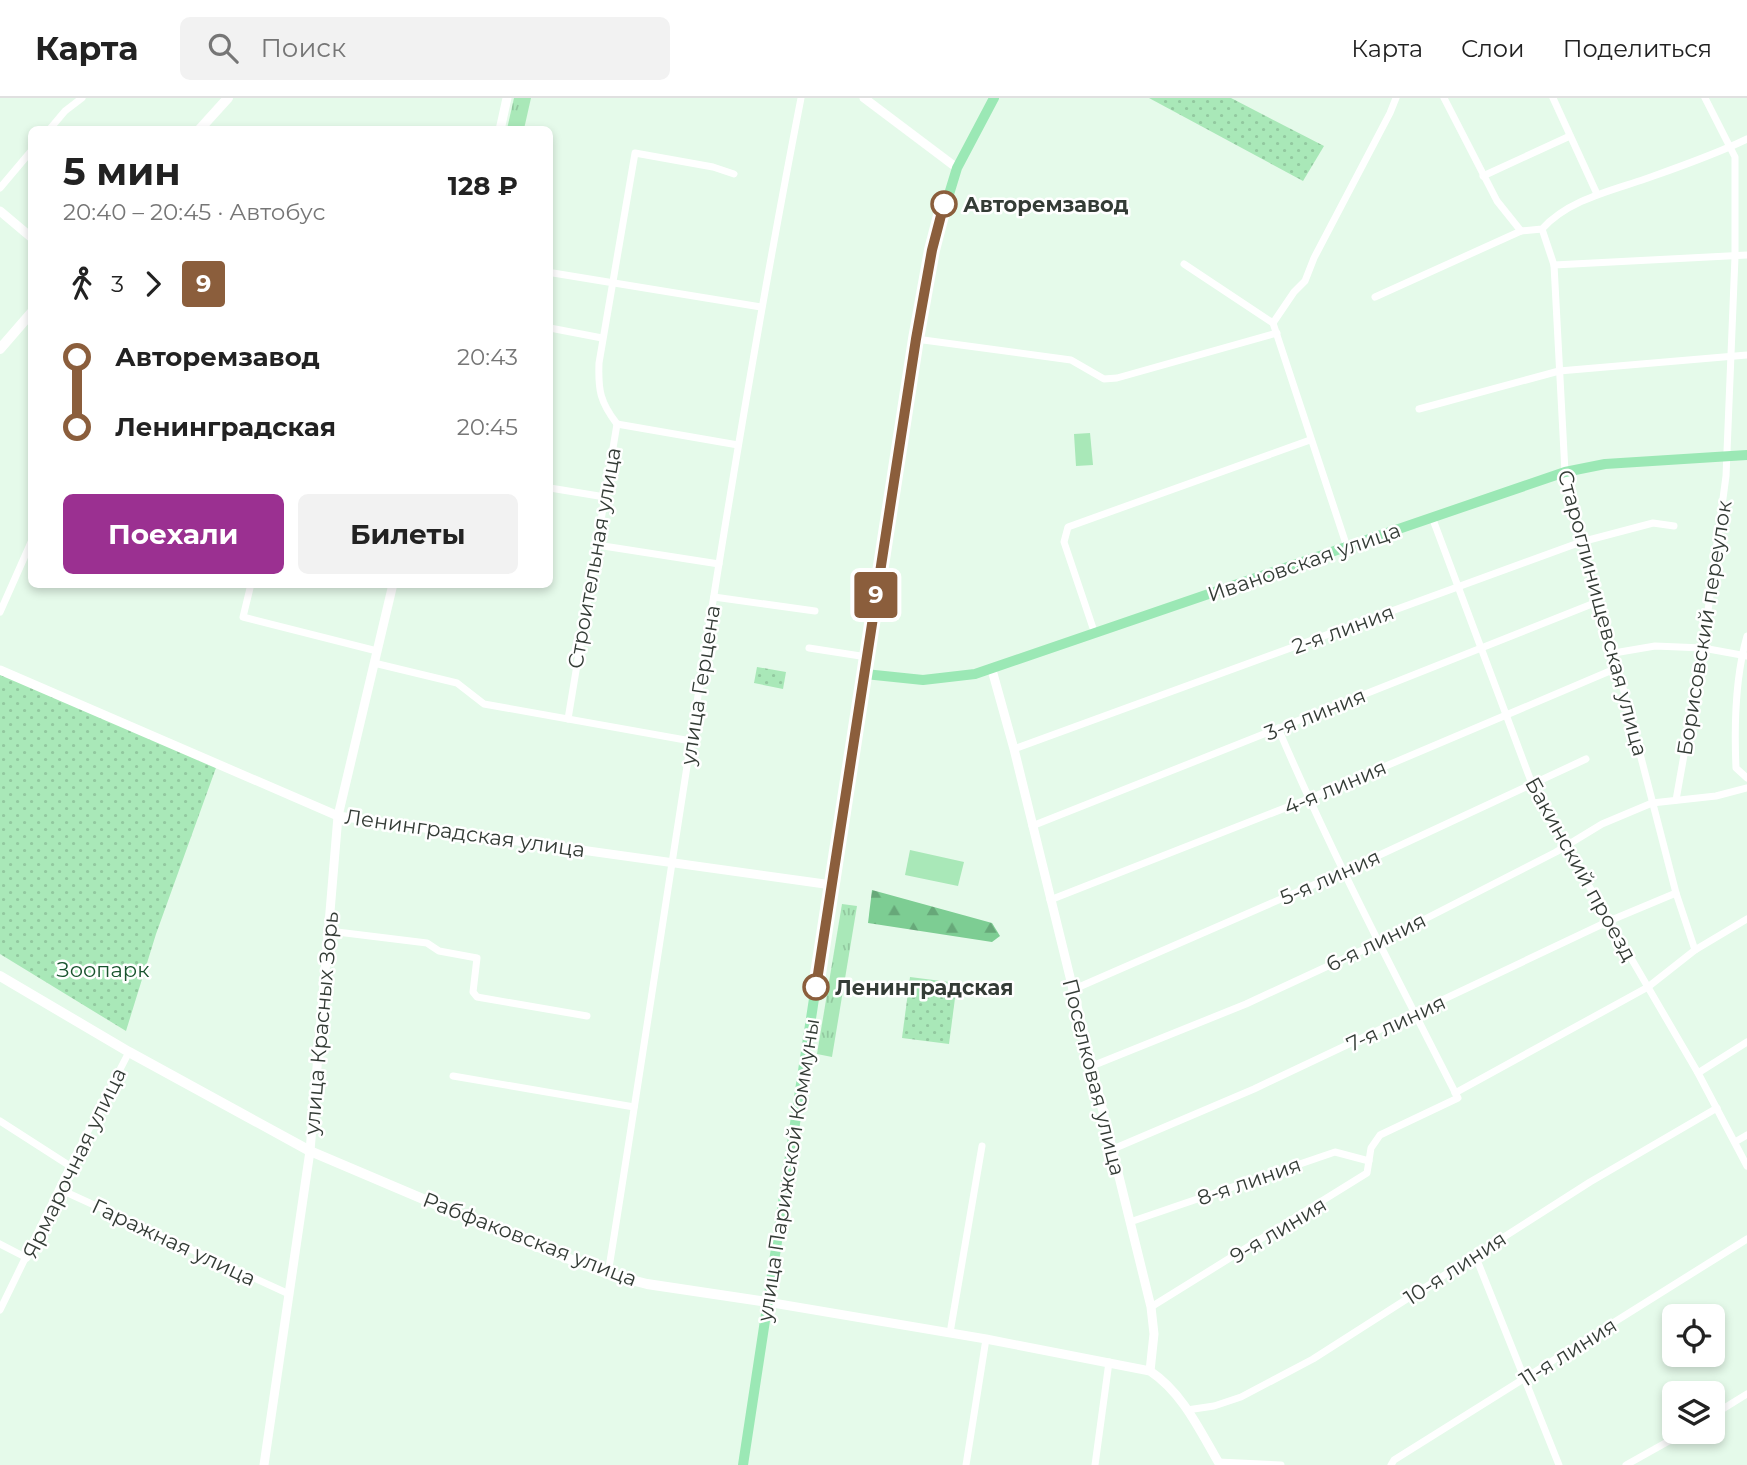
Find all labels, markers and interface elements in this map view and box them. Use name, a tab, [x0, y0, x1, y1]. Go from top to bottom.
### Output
search box	[180, 17, 670, 80]
text: Карта	[35, 28, 138, 68]
icon: search	[204, 29, 242, 67]
text: Поиск	[260, 32, 346, 64]
text: Карта	[1351, 34, 1423, 63]
text: Слои	[1461, 34, 1525, 63]
text: Поделиться	[1563, 34, 1712, 63]
text: 5 мин	[63, 148, 181, 195]
text: 128 ₽	[448, 170, 518, 202]
marker: Авторемзавод	[931, 191, 957, 217]
place label: Авторемзавод	[963, 192, 1129, 217]
text: 20:40 – 20:45 · Автобус	[63, 198, 326, 226]
icon: walk	[63, 265, 101, 303]
icon: forward	[134, 265, 172, 303]
text: 9	[196, 269, 211, 298]
text: 3	[111, 270, 124, 298]
text: Авторемзавод	[115, 341, 320, 373]
text: 20:43	[457, 343, 518, 371]
text: Ленинградская	[115, 411, 336, 443]
text: 20:45	[457, 413, 518, 441]
street label: Строительная улица	[562, 445, 626, 671]
street label: Староглинищевская улица	[1553, 467, 1653, 759]
button: Поехали	[63, 494, 284, 574]
button: Билеты	[298, 494, 518, 574]
street label: Борисовский переулок	[1671, 499, 1737, 757]
street label: Ивановская улица	[1204, 517, 1404, 607]
line badge: 9	[853, 572, 899, 618]
text: 9	[868, 580, 884, 609]
street label: 2-я линия	[1289, 599, 1397, 659]
street label: улица Герцена	[675, 603, 725, 768]
street label: 3-я линия	[1261, 682, 1369, 746]
street label: 4-я линия	[1280, 754, 1390, 820]
street label: Бакинский проезд	[1520, 773, 1642, 965]
street label: Ленинградская улица	[343, 804, 587, 862]
street label: 5-я линия	[1276, 844, 1384, 910]
street label: 6-я линия	[1322, 907, 1430, 977]
street label: улица Красных Зорь	[299, 910, 343, 1137]
park label: Зоопарк	[57, 957, 149, 982]
marker: Ленинградская	[803, 974, 829, 1000]
place label: Ленинградская	[835, 975, 1014, 1000]
street label: Поселковая улица	[1057, 976, 1131, 1178]
street label: 7-я линия	[1343, 989, 1449, 1057]
street label: улица Парижской Коммуны	[752, 1017, 824, 1324]
street label: Ярмарочная улица	[17, 1064, 131, 1262]
street label: 8-я линия	[1194, 1152, 1304, 1210]
street label: Рабфаковская улица	[420, 1187, 640, 1291]
street label: 9-я линия	[1225, 1192, 1331, 1268]
street label: Гаражная улица	[88, 1193, 260, 1291]
street label: 10-я линия	[1399, 1226, 1511, 1310]
map controls	[1662, 1304, 1725, 1444]
button: locate	[1662, 1304, 1725, 1367]
street label: 11-я линия	[1515, 1312, 1621, 1392]
button: layers	[1662, 1381, 1725, 1444]

